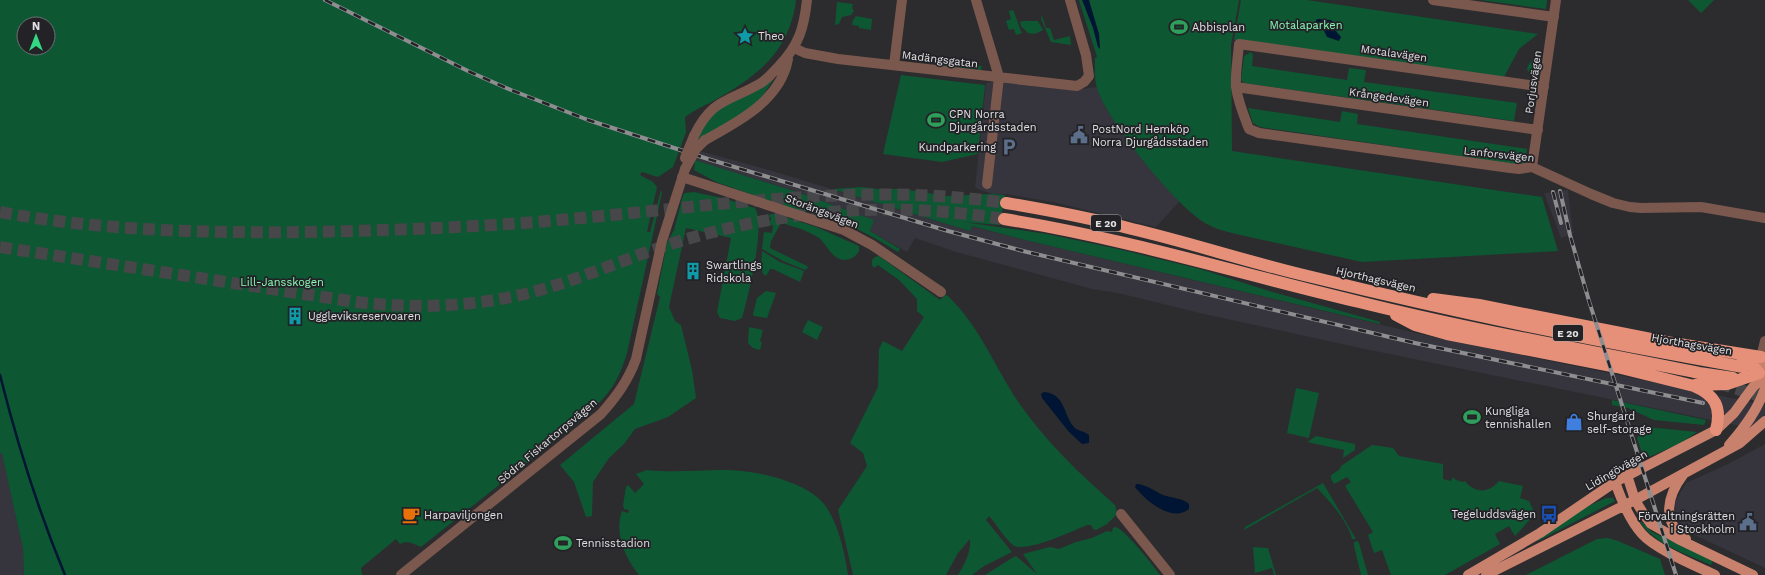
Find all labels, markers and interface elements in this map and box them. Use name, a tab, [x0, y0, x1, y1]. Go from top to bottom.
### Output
north arrow	[16, 16, 56, 56]
sports icon: Abbisplan	[1169, 17, 1189, 37]
park label: Motalaparken	[1269, 19, 1343, 32]
text: N	[32, 20, 40, 33]
place label: Abbisplan	[1192, 21, 1245, 34]
place icon: Theo	[735, 26, 755, 46]
place label: Theo	[758, 30, 784, 43]
street label: Motalavägen	[1360, 42, 1428, 65]
street label: Madängsgatan	[901, 48, 979, 71]
street label: Porjusvägen	[1523, 50, 1544, 115]
street label: Krångedevägen	[1348, 85, 1430, 110]
place label: CPN Norra Djurgårdsstaden	[949, 108, 1037, 134]
sports icon: CPN Norra Djurgårdsstaden	[926, 110, 946, 130]
place label: PostNord Hemköp Norra Djurgådsstaden	[1092, 123, 1208, 149]
public building icon: PostNord Hemköp Norra Djurgådsstaden	[1069, 125, 1089, 145]
parking icon: Kundparkering	[999, 137, 1019, 157]
place label: Kundparkering	[918, 141, 996, 154]
street label: Lanforsvägen	[1463, 144, 1535, 165]
street label: Storängsvägen	[783, 191, 861, 232]
road number: E 20	[1091, 215, 1121, 231]
place label: Swartlings Ridskola	[706, 259, 762, 285]
building icon: Swartlings Ridskola	[683, 261, 703, 281]
street label: Hjorthagsvägen	[1335, 264, 1417, 295]
park label: Lill-Jansskogen	[240, 276, 324, 289]
building icon: Uggleviksreservoaren	[285, 306, 305, 326]
place label: Uggleviksreservoaren	[308, 310, 421, 323]
road number: E 20	[1553, 325, 1583, 341]
street label: Hjorthagsvägen	[1651, 331, 1733, 358]
street label: Södra Fiskartorpsvägen	[495, 396, 600, 487]
place label: Kungliga tennishallen	[1485, 405, 1551, 431]
sports icon: Kungliga tennishallen	[1462, 407, 1482, 427]
place label: Shurgard self-storage	[1587, 410, 1652, 436]
shop icon: Shurgard self-storage	[1564, 412, 1584, 432]
street label: Lidingövägen	[1583, 447, 1650, 493]
bus stop icon: Tegeluddsvägen	[1539, 504, 1559, 524]
cafe icon: Harpaviljongen	[401, 505, 421, 525]
place label: Tegeluddsvägen	[1452, 508, 1536, 521]
place label: Harpaviljongen	[424, 509, 503, 522]
place label: Förvaltningsrätten i Stockholm	[1638, 510, 1735, 536]
public building icon: Förvaltningsrätten i Stockholm	[1738, 512, 1758, 532]
sports icon: Tennisstadion	[553, 533, 573, 553]
place label: Tennisstadion	[576, 537, 650, 550]

